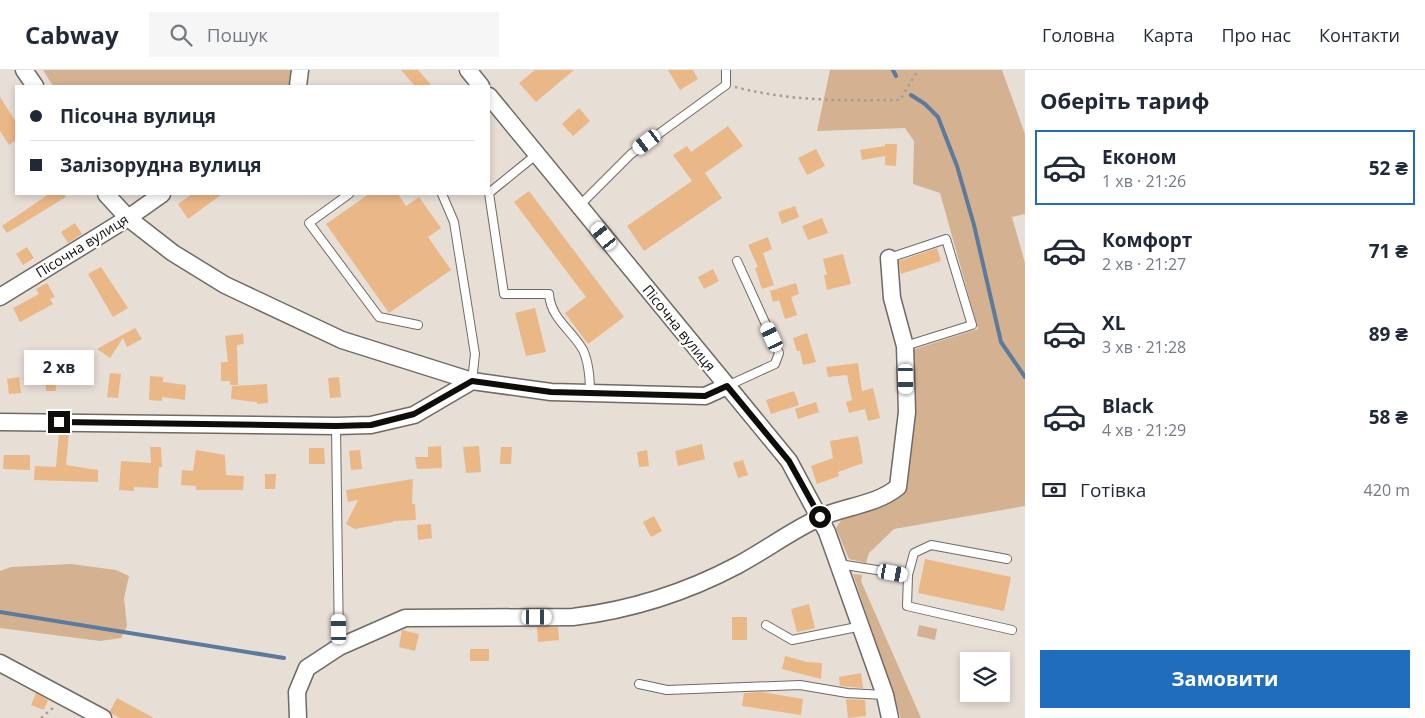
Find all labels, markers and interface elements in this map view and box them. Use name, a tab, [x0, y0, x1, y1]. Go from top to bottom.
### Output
search box	[149, 12, 499, 57]
text: Cabway	[25, 18, 119, 51]
icon: search	[167, 21, 195, 49]
text: Пошук	[207, 22, 268, 48]
text: Головна	[1042, 23, 1115, 47]
text: Карта	[1143, 23, 1193, 47]
text: Про нас	[1221, 23, 1291, 47]
text: Контакти	[1319, 23, 1400, 47]
text: Оберіть тариф	[1040, 85, 1209, 115]
text: Пісочна вулиця	[60, 103, 216, 129]
car	[630, 127, 663, 157]
text: Економ	[1102, 144, 1177, 170]
icon: car	[1042, 145, 1087, 190]
text: Залізорудна вулиця	[60, 152, 262, 178]
text: 52 ₴	[1369, 155, 1408, 181]
text: 1 хв · 21:26	[1102, 170, 1186, 192]
street label: Пісочна вулиця	[32, 209, 132, 282]
car	[588, 220, 619, 252]
text: Комфорт	[1102, 227, 1192, 253]
icon: car	[1042, 228, 1087, 273]
text: 71 ₴	[1369, 238, 1408, 264]
text: 2 хв · 21:27	[1102, 253, 1186, 275]
street label: Пісочна вулиця	[639, 280, 720, 375]
text: XL	[1102, 310, 1125, 336]
icon: car	[1042, 311, 1087, 356]
car	[758, 320, 785, 354]
text: 89 ₴	[1369, 321, 1408, 347]
text: 3 хв · 21:28	[1102, 336, 1186, 358]
callout: 2 хв	[24, 350, 94, 384]
text: 2 хв	[43, 356, 75, 378]
car	[898, 364, 913, 394]
text: Black	[1102, 393, 1154, 419]
icon: car	[1042, 394, 1087, 439]
text: 58 ₴	[1369, 404, 1408, 430]
route end	[48, 411, 70, 433]
text: 4 хв · 21:29	[1102, 419, 1186, 441]
icon: cash	[1040, 476, 1068, 504]
text: Готівка	[1080, 477, 1146, 503]
text: 420 m	[1364, 479, 1410, 501]
route start	[809, 506, 831, 528]
car	[876, 563, 909, 583]
car	[522, 610, 552, 625]
car	[331, 614, 346, 644]
button: Замовити	[1040, 650, 1410, 708]
map controls	[960, 652, 1010, 702]
button: layers	[960, 652, 1010, 702]

